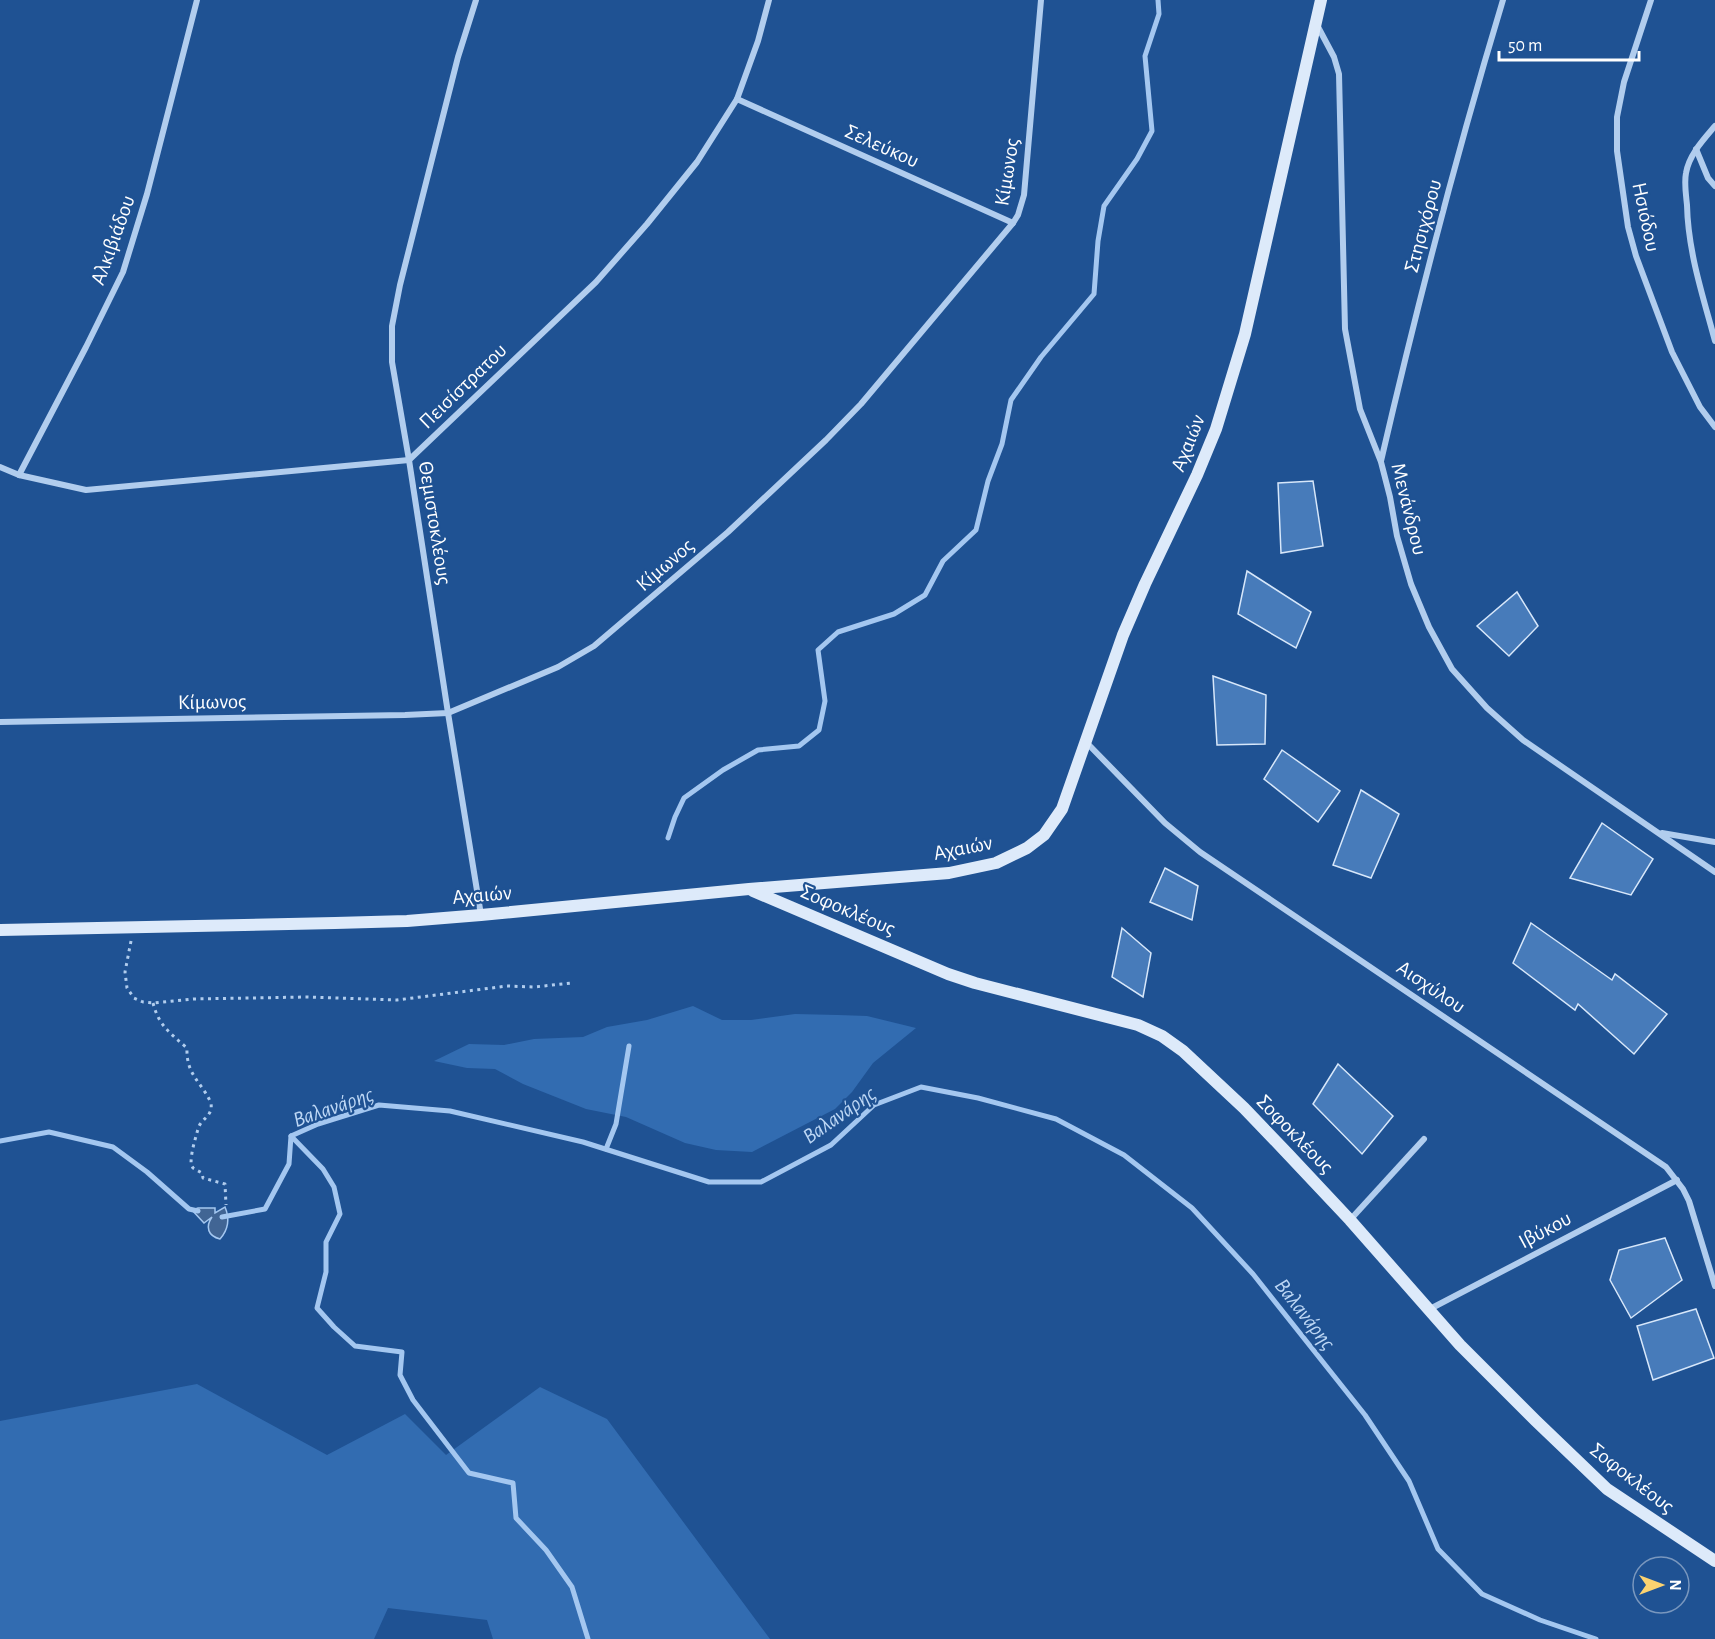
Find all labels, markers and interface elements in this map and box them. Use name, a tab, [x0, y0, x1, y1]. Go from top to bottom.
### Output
scale bar	[1499, 24, 1638, 62]
text: 50 m	[1508, 37, 1542, 55]
street label: Σελεύκου	[842, 120, 922, 172]
street label: Κίμωνος	[991, 137, 1023, 207]
street label: Στησιχόρου	[1400, 177, 1446, 275]
street label: Ησιόδου	[1628, 180, 1664, 254]
street label: Αλκιβιάδου	[87, 192, 139, 288]
street label: Πεισίστρατου	[415, 339, 511, 433]
street label: Αχαιών	[1167, 411, 1209, 474]
street label: Θεμιστοκλέους	[415, 460, 455, 586]
street label: Μενάνδρου	[1387, 461, 1431, 557]
street label: Κίμωνος	[632, 535, 698, 595]
street label: Κίμωνος	[178, 691, 246, 713]
street label: Αχαιών	[932, 832, 994, 864]
street label: Σοφοκλέους	[798, 881, 898, 939]
street label: Αχαιών	[451, 882, 513, 908]
street label: Αισχύλου	[1393, 957, 1469, 1017]
water label: Βαλανάρης	[799, 1082, 880, 1149]
water label: Βαλανάρης	[290, 1083, 377, 1132]
street label: Σοφοκλέους	[1253, 1091, 1337, 1177]
street label: Ιβύκου	[1515, 1207, 1575, 1253]
water label: Βαλανάρης	[1270, 1274, 1340, 1355]
street label: Σοφοκλέους	[1586, 1439, 1678, 1517]
north arrow	[1631, 1555, 1691, 1615]
text: N	[1667, 1579, 1683, 1591]

